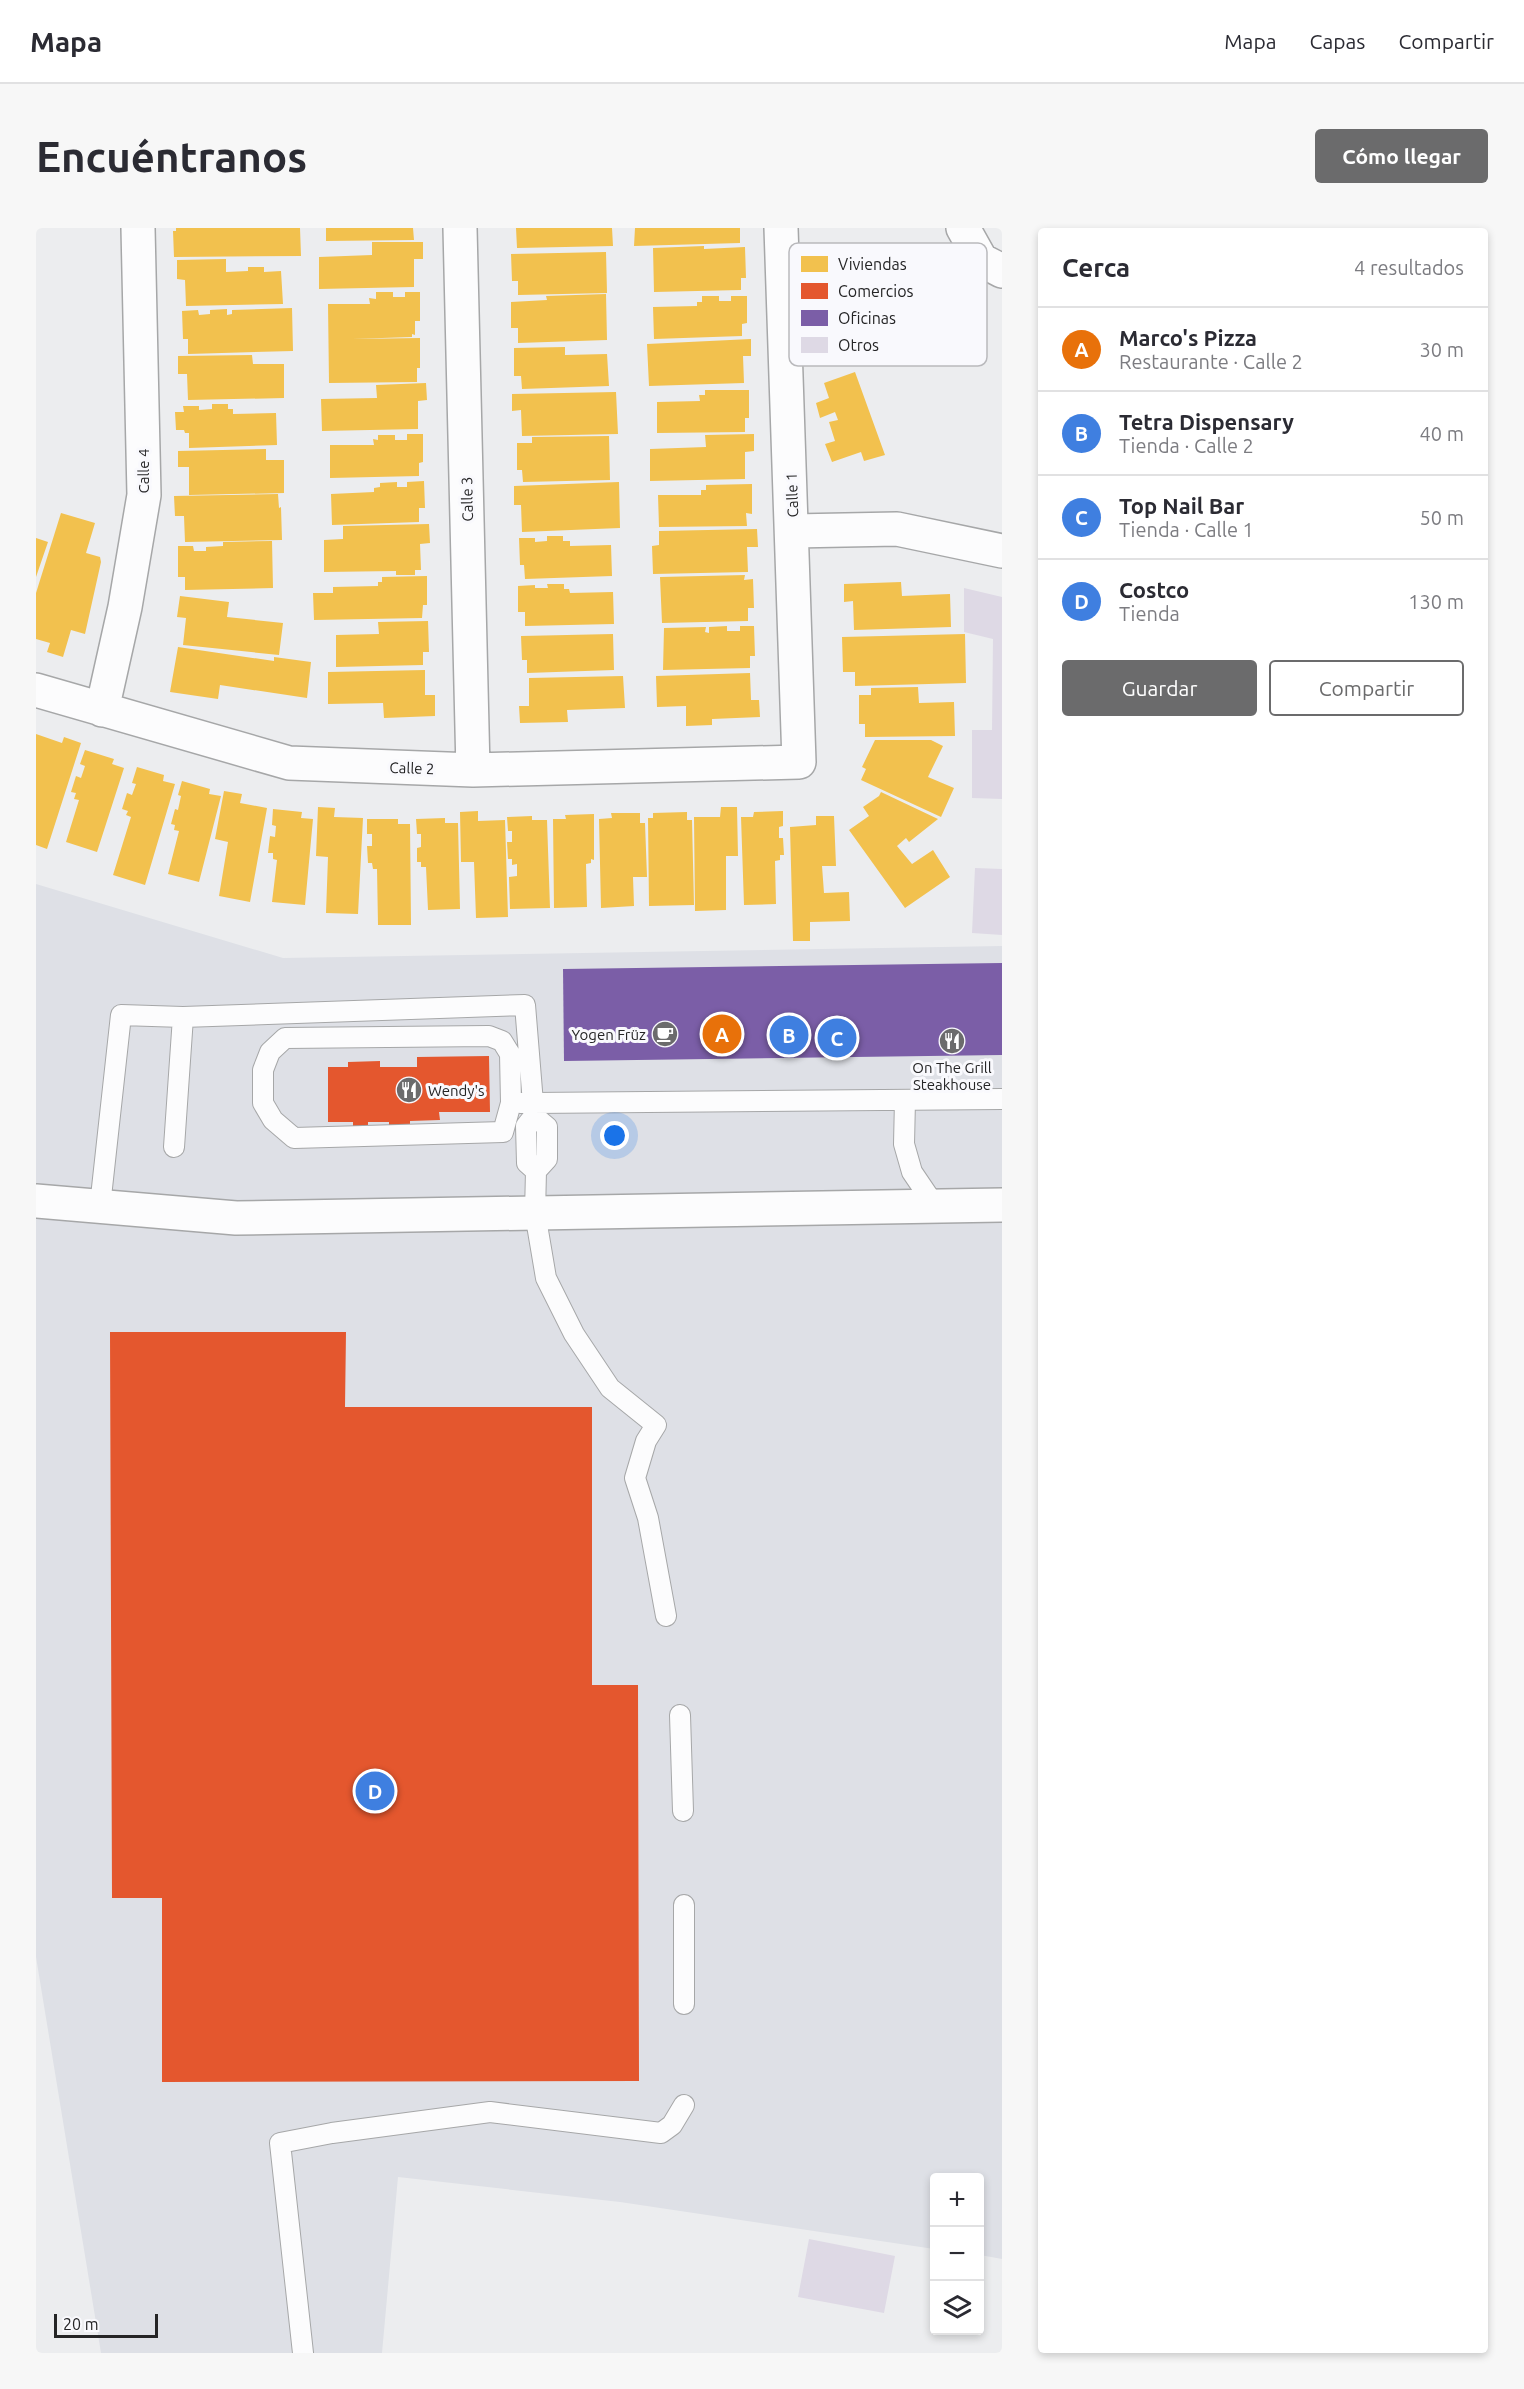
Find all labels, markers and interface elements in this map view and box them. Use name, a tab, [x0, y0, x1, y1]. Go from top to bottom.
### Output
text: Mapa	[30, 26, 102, 57]
text: Mapa	[1224, 29, 1276, 53]
text: Capas	[1309, 29, 1365, 53]
text: Compartir	[1398, 29, 1494, 53]
button: Cómo llegar	[1315, 129, 1488, 183]
text: Encuéntranos	[36, 133, 307, 180]
legend	[789, 243, 987, 366]
text: Cerca	[1062, 253, 1130, 282]
text: Viviendas	[838, 255, 907, 273]
text: 4 resultados	[1354, 256, 1464, 279]
text: Comercios	[838, 282, 914, 300]
text: Oficinas	[838, 309, 896, 327]
text: Marco's Pizza	[1119, 325, 1257, 350]
text: Otros	[838, 336, 879, 354]
text: A	[1074, 338, 1089, 361]
text: 30 m	[1420, 338, 1464, 361]
text: Restaurante · Calle 2	[1119, 350, 1303, 373]
text: Tetra Dispensary	[1119, 409, 1294, 434]
text: B	[1075, 422, 1088, 445]
text: 40 m	[1420, 422, 1464, 445]
text: Tienda · Calle 2	[1119, 434, 1254, 457]
street label: Calle 4	[135, 449, 152, 493]
street label: Calle 1	[783, 472, 801, 518]
street label: Calle 3	[458, 476, 476, 522]
text: Top Nail Bar	[1119, 493, 1244, 518]
text: C	[1075, 506, 1088, 529]
text: 50 m	[1420, 506, 1464, 529]
text: Tienda · Calle 1	[1119, 518, 1254, 541]
text: Costco	[1119, 577, 1189, 602]
text: D	[1074, 590, 1089, 613]
text: 130 m	[1408, 590, 1464, 613]
text: Tienda	[1119, 602, 1180, 625]
button: Guardar	[1062, 660, 1257, 716]
button: Compartir	[1269, 660, 1464, 716]
street label: Calle 2	[389, 759, 435, 777]
pin: A	[702, 1012, 742, 1056]
pin: B	[770, 1012, 808, 1058]
pin: C	[818, 1016, 856, 1060]
cafe icon: Yogen Früz	[650, 1019, 680, 1049]
place label: Yogen Früz	[572, 1026, 646, 1043]
restaurant icon: On The Grill Steakhouse	[937, 1026, 967, 1056]
place label: On The Grill Steakhouse	[912, 1059, 992, 1093]
restaurant icon: Wendy's	[394, 1075, 424, 1105]
place label: Wendy's	[428, 1082, 485, 1099]
your location	[600, 1121, 629, 1150]
pin: D	[356, 1768, 394, 1814]
map controls	[930, 2173, 984, 2335]
button: +	[930, 2173, 984, 2227]
button: −	[930, 2227, 984, 2281]
button: layers	[930, 2281, 984, 2335]
scale bar	[54, 2311, 158, 2338]
text: 20 m	[63, 2315, 99, 2333]

